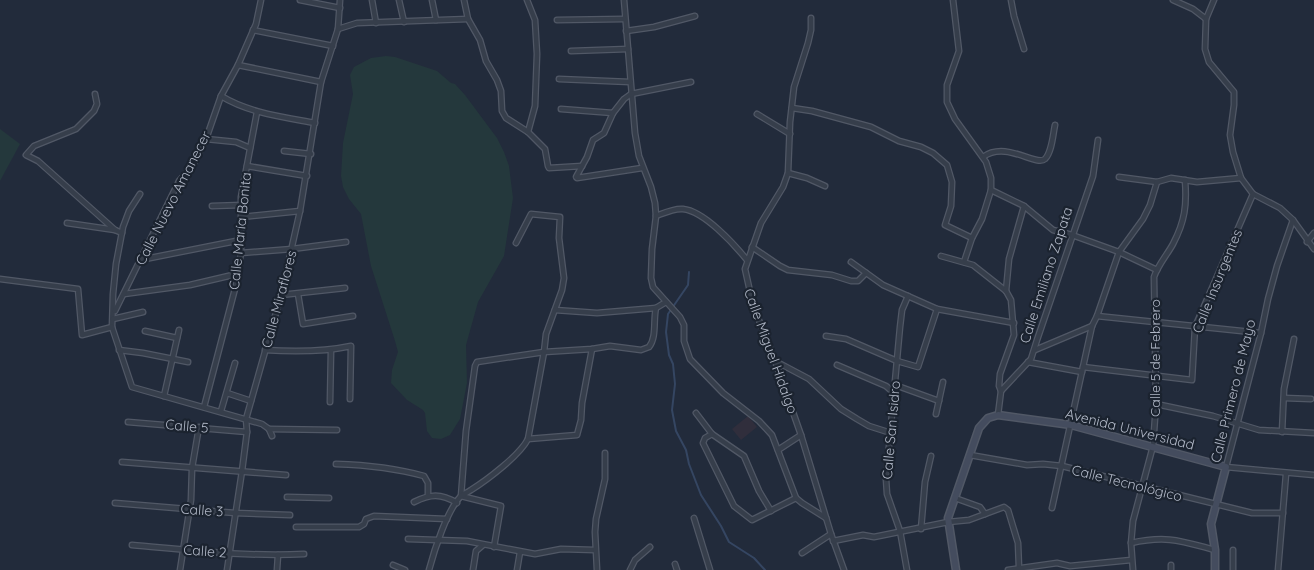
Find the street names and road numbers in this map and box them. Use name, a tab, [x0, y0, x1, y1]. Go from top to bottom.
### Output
street label: Calle Nuevo Amanecer	[131, 127, 215, 268]
street label: Calle María Bonita	[225, 171, 255, 291]
street label: Calle Emiliano Zapata	[1015, 205, 1077, 345]
street label: Calle Insurgentes	[1188, 226, 1246, 336]
street label: Calle Miraflores	[257, 248, 301, 350]
street label: Calle Miguel Hidalgo	[740, 286, 802, 416]
street label: Calle 5 de Febrero	[1146, 299, 1164, 417]
street label: Calle Primero de Mayo	[1206, 317, 1260, 465]
street label: Calle San Isidro	[878, 380, 904, 480]
street label: Avenida Universidad	[1064, 404, 1196, 454]
street label: Calle 5	[165, 415, 209, 437]
street label: Calle Tecnológico	[1070, 461, 1184, 505]
street label: Calle 3	[180, 500, 224, 520]
street label: Calle 2	[183, 541, 228, 562]

